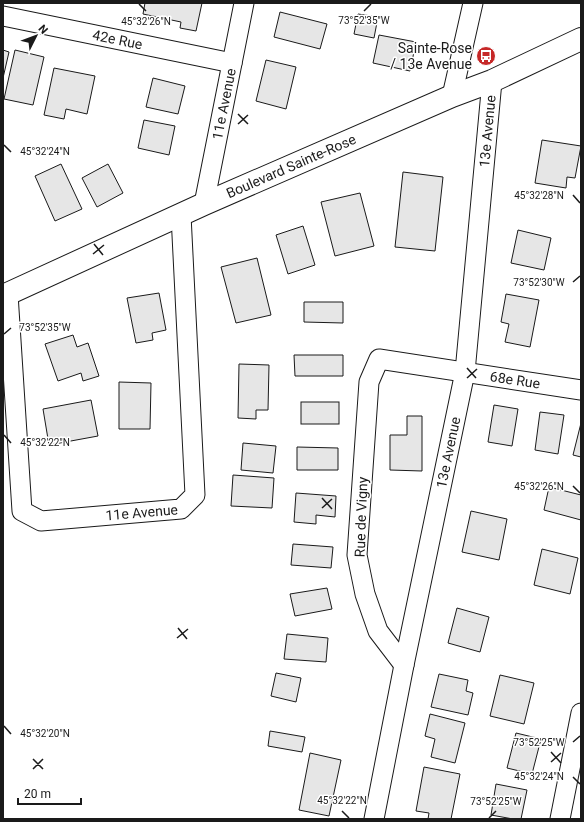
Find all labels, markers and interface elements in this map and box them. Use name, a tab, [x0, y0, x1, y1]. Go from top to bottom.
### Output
text: 73°52'35"W	[338, 15, 390, 26]
north arrow	[16, 16, 56, 56]
text: 45°32'26"N	[121, 16, 171, 27]
text: N	[36, 22, 51, 37]
street label: 42e Rue	[91, 27, 144, 52]
place label: Sainte-Rose / 13e Avenue	[390, 40, 472, 72]
bus stop icon: Sainte-Rose / 13e Avenue	[475, 45, 497, 67]
street label: 11e Avenue	[209, 67, 239, 141]
street label: 13e Avenue	[476, 94, 499, 168]
street label: Boulevard Sainte-Rose	[224, 131, 358, 201]
text: 45°32'24"N	[20, 146, 70, 157]
text: 45°32'28"N	[514, 190, 564, 201]
text: 73°52'30"W	[513, 277, 565, 288]
text: 73°52'35"W	[19, 322, 71, 333]
street label: 68e Rue	[489, 368, 541, 392]
street label: 13e Avenue	[433, 415, 463, 490]
text: 45°32'22"N	[20, 437, 70, 448]
street label: Rue de Vigny	[352, 476, 370, 558]
text: 45°32'26"N	[514, 481, 564, 492]
street label: 11e Avenue	[105, 501, 179, 523]
text: 45°32'20"N	[20, 728, 70, 739]
text: 73°52'25"W	[513, 737, 565, 748]
text: 45°32'24"N	[514, 771, 564, 782]
scale bar	[18, 780, 81, 806]
text: 20 m	[24, 787, 51, 801]
text: 45°32'22"N	[317, 795, 367, 806]
text: 73°52'25"W	[470, 796, 522, 807]

